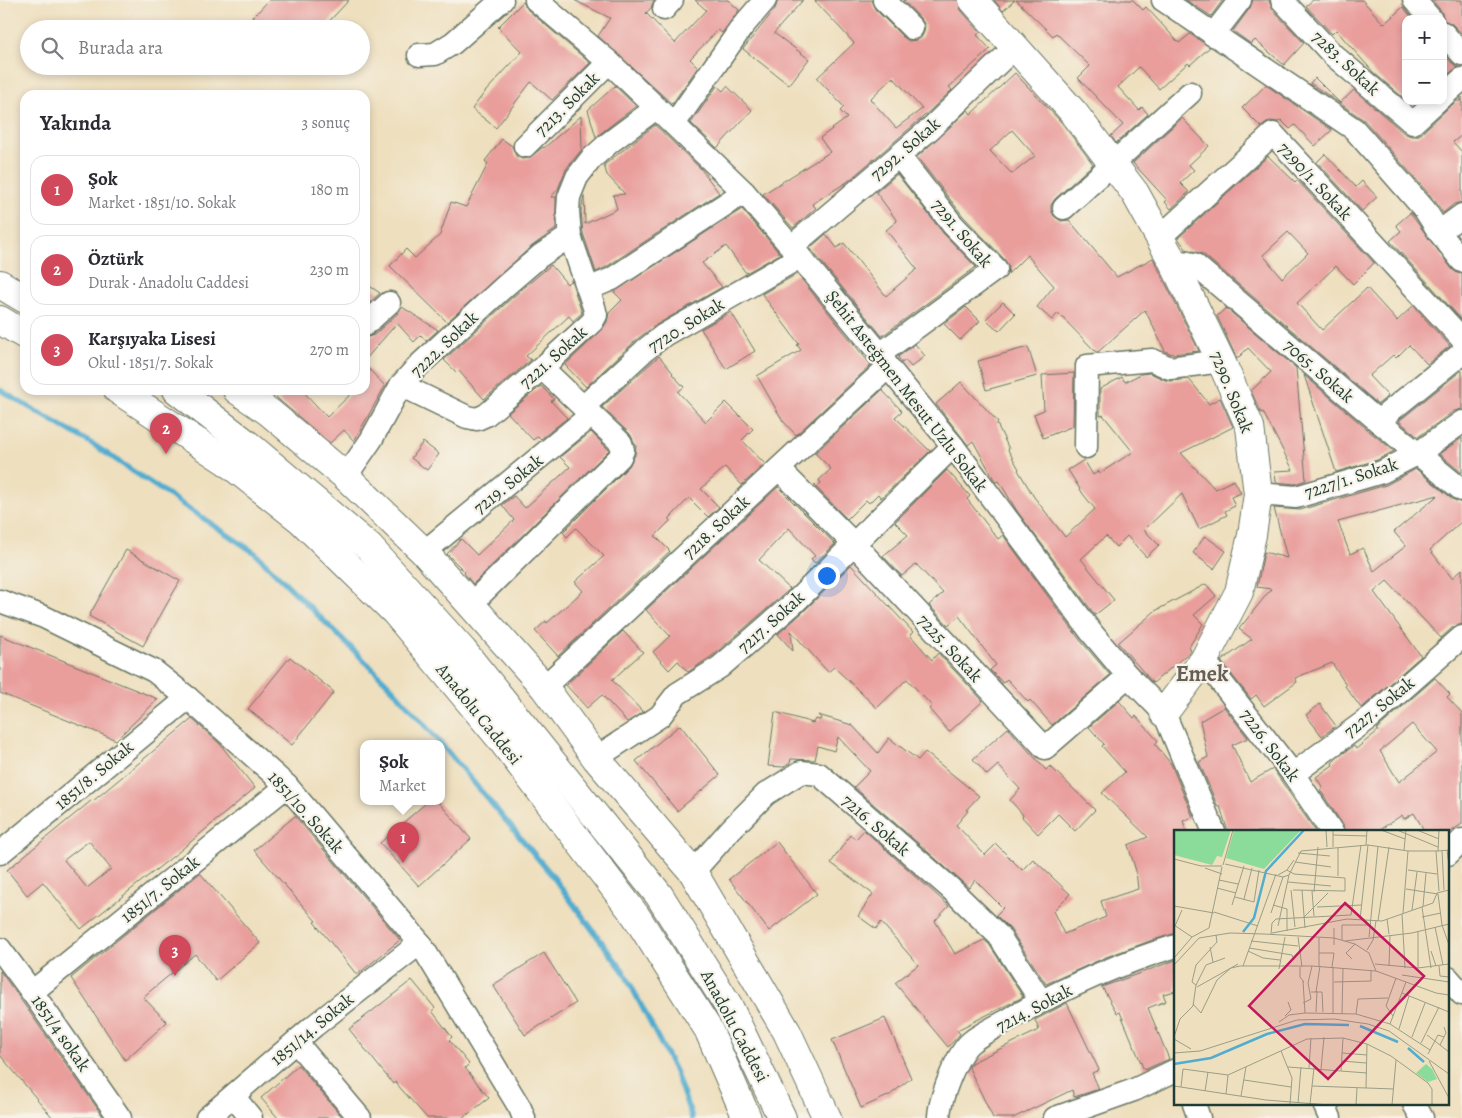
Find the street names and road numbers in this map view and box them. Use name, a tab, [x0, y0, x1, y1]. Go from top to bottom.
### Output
street label: 7283. Sokak	[1307, 25, 1385, 101]
street label: 7213. Sokak	[529, 66, 605, 142]
street label: 7292. Sokak	[865, 112, 945, 186]
street label: 7290/1. Sokak	[1273, 137, 1357, 225]
street label: 7291. Sokak	[926, 193, 998, 273]
street label: Şehit Asteğmen Mesut Uzlu Sokak	[821, 285, 994, 497]
street label: 7720. Sokak	[643, 292, 729, 358]
street label: 7222. Sokak	[405, 305, 483, 382]
street label: 7221. Sokak	[514, 320, 592, 394]
street label: 7065. Sokak	[1279, 334, 1359, 408]
street label: 7290. Sokak	[1205, 347, 1259, 437]
street label: 7219. Sokak	[468, 448, 548, 520]
street label: 7227/1. Sokak	[1301, 452, 1401, 504]
street label: 7218. Sokak	[677, 490, 755, 564]
street label: 7217. Sokak	[732, 585, 810, 659]
street label: 7225. Sokak	[912, 609, 988, 687]
street label: Anadolu Caddesi	[430, 657, 527, 770]
street label: 7227. Sokak	[1338, 671, 1420, 743]
street label: 7226. Sokak	[1235, 704, 1305, 786]
street label: 1851/8. Sokak	[49, 735, 139, 815]
street label: 1851/10. Sokak	[263, 766, 349, 858]
street label: 7216. Sokak	[837, 789, 915, 861]
street label: 1851/7. Sokak	[116, 850, 205, 928]
street label: Anadolu Caddesi	[695, 965, 775, 1086]
street label: 7214. Sokak	[992, 978, 1076, 1038]
street label: 1851/14. Sokak	[265, 987, 359, 1071]
street label: 1851/4 sokak	[26, 990, 96, 1076]

